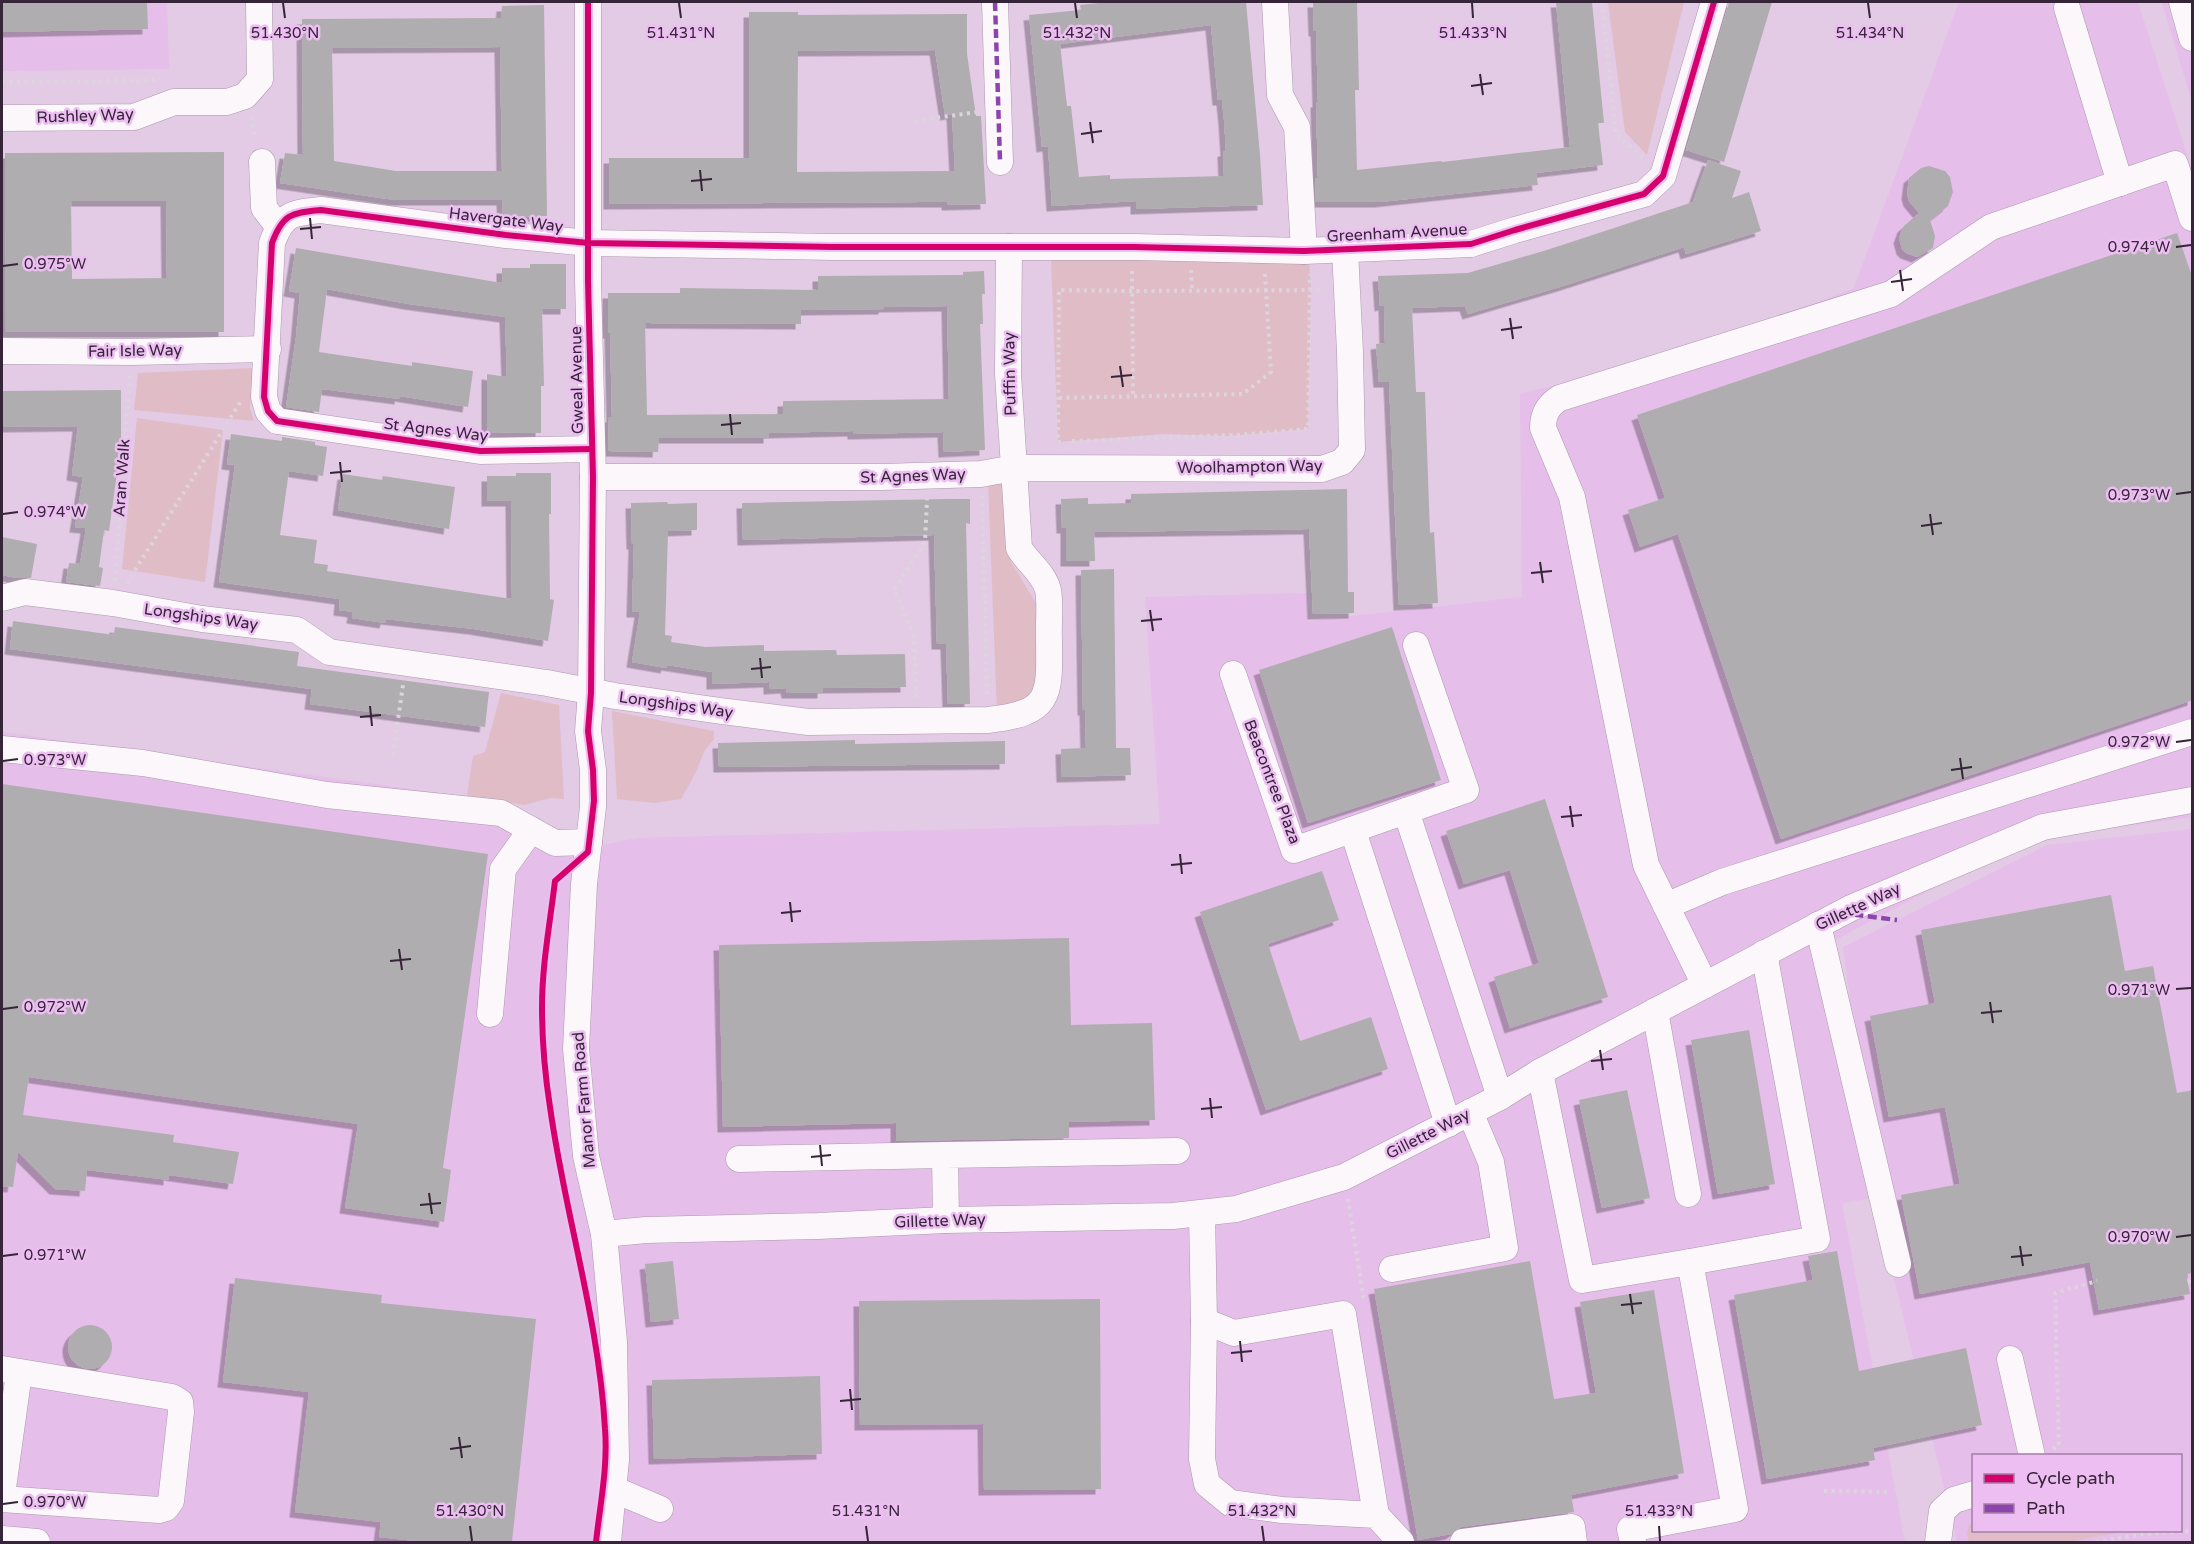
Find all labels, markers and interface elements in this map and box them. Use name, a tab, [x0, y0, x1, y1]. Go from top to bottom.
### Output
text: 51.430°N	[251, 24, 319, 42]
text: 51.431°N	[647, 24, 715, 42]
text: 51.432°N	[1043, 24, 1111, 42]
text: 51.433°N	[1439, 24, 1507, 42]
text: 51.434°N	[1836, 24, 1904, 42]
street label: Rushley Way	[36, 104, 134, 128]
street label: Havergate Way	[448, 203, 565, 237]
street label: Greenham Avenue	[1326, 219, 1468, 247]
text: 0.974°W	[2108, 238, 2170, 256]
text: 0.975°W	[24, 255, 86, 273]
street label: Gweal Avenue	[566, 326, 588, 434]
street label: Puffin Way	[999, 332, 1021, 416]
street label: Fair Isle Way	[88, 340, 183, 362]
street label: St Agnes Way	[383, 414, 490, 446]
street label: Aran Walk	[109, 438, 135, 518]
street label: Woolhampton Way	[1177, 456, 1323, 478]
street label: St Agnes Way	[860, 464, 966, 488]
text: 0.973°W	[2108, 486, 2170, 504]
text: 0.974°W	[24, 503, 86, 521]
street label: Longships Way	[143, 599, 260, 635]
street label: Longships Way	[618, 687, 735, 723]
street label: Beacontree Plaza	[1239, 717, 1305, 847]
text: 0.972°W	[2108, 733, 2170, 751]
text: 0.973°W	[24, 751, 86, 769]
street label: Gillette Way	[1812, 878, 1904, 935]
text: 0.971°W	[2108, 981, 2170, 999]
text: 0.972°W	[24, 998, 86, 1016]
street label: Manor Farm Road	[568, 1031, 600, 1169]
street label: Gillette Way	[1383, 1104, 1474, 1164]
street label: Gillette Way	[894, 1209, 986, 1233]
text: 0.970°W	[2108, 1228, 2170, 1246]
text: 0.971°W	[24, 1246, 86, 1264]
legend	[1972, 1454, 2182, 1532]
text: Cycle path	[2026, 1467, 2115, 1489]
text: 0.970°W	[24, 1493, 86, 1511]
text: Path	[2026, 1497, 2065, 1519]
text: 51.430°N	[436, 1502, 504, 1520]
text: 51.431°N	[832, 1502, 900, 1520]
text: 51.432°N	[1228, 1502, 1296, 1520]
text: 51.433°N	[1625, 1502, 1693, 1520]

